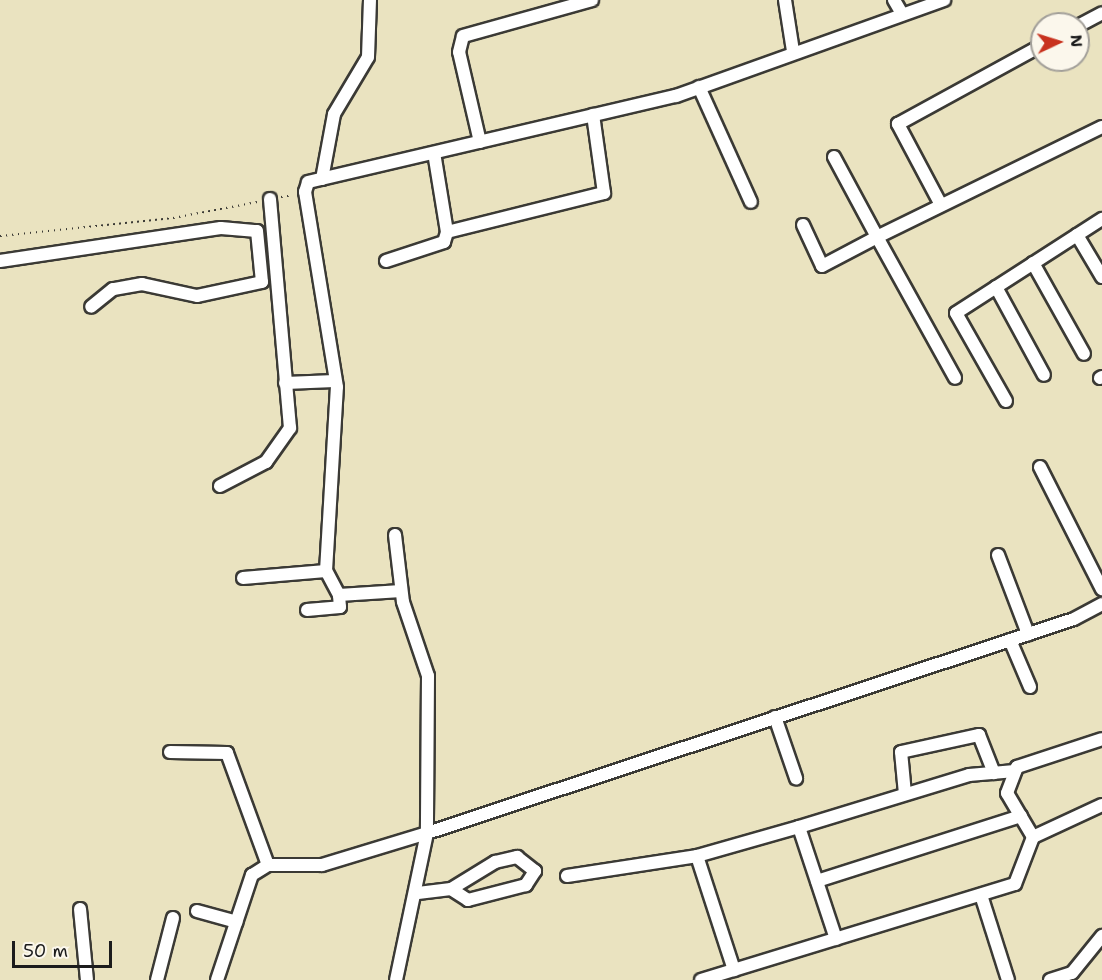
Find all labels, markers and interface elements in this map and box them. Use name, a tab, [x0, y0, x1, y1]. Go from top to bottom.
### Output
north arrow	[1030, 12, 1090, 72]
text: N	[1066, 34, 1087, 48]
scale bar	[15, 929, 116, 967]
text: 50 m	[23, 939, 68, 963]

